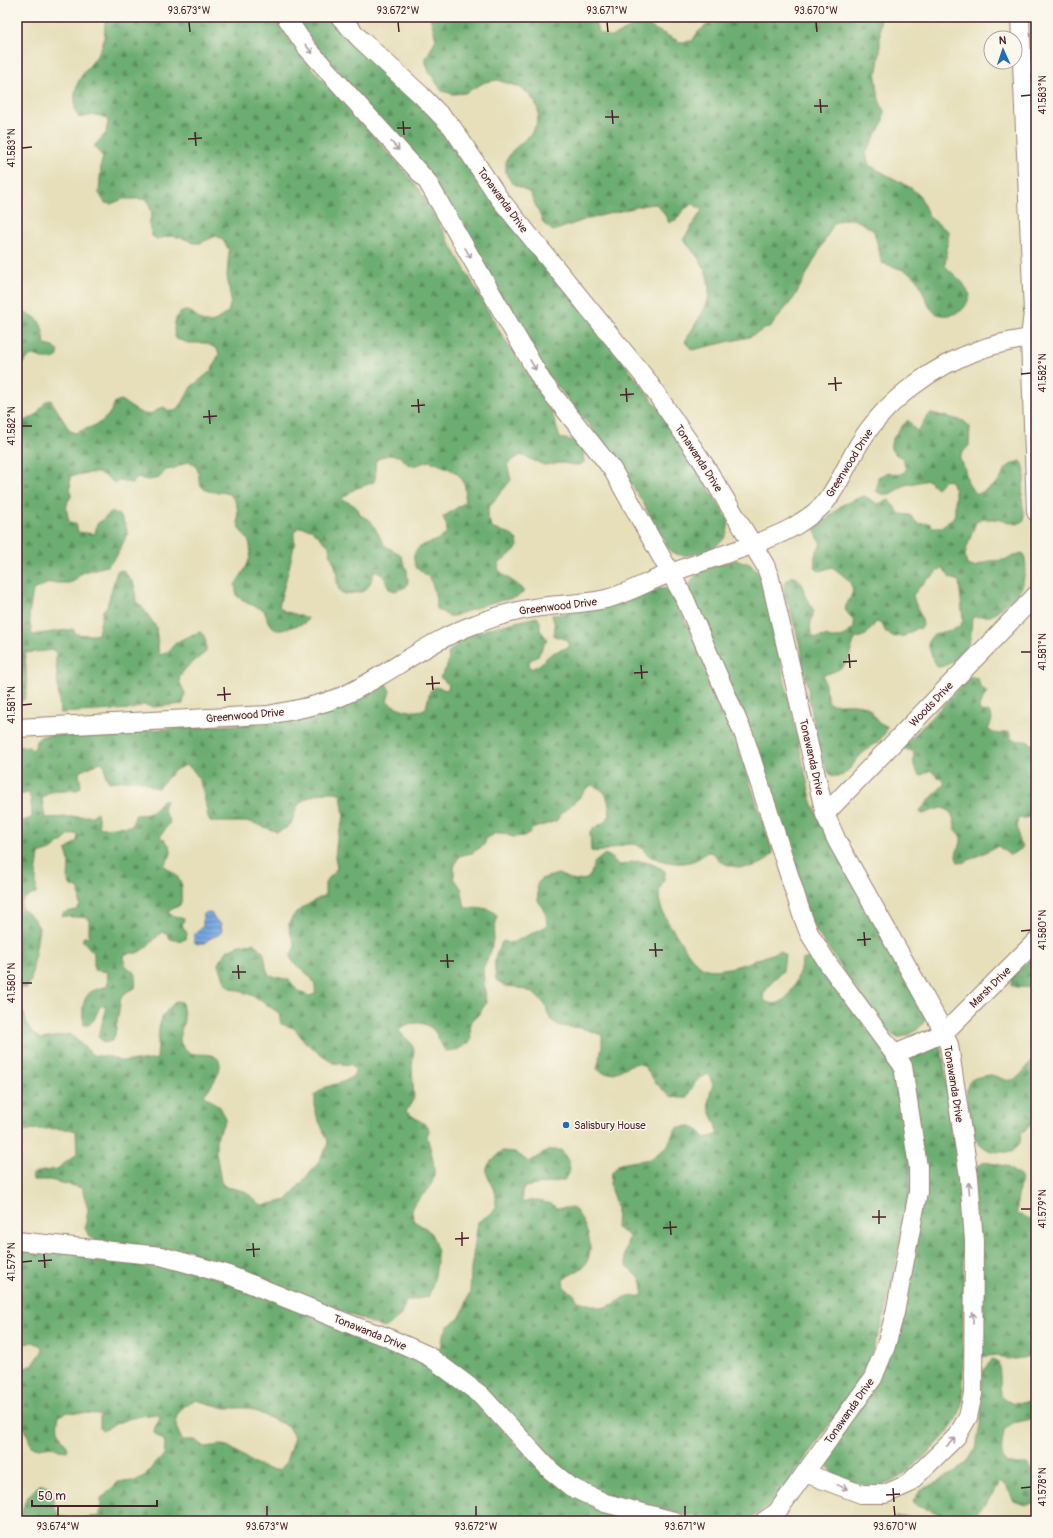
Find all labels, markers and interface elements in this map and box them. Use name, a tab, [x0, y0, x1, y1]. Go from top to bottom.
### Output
text: 93.673°W	[168, 5, 211, 17]
text: 93.672°W	[377, 5, 420, 17]
text: 93.671°W	[587, 5, 628, 17]
text: 93.670°W	[794, 5, 838, 17]
north arrow	[983, 30, 1023, 70]
text: N	[998, 34, 1007, 47]
one-way arrow	[304, 44, 313, 54]
text: 41.583°N	[1037, 75, 1049, 115]
text: 41.583°N	[6, 128, 18, 168]
one-way arrow	[391, 140, 400, 151]
street label: Tonawanda Drive	[475, 165, 531, 236]
one-way arrow	[465, 246, 473, 258]
text: 41.582°N	[1037, 353, 1049, 393]
one-way arrow	[530, 359, 538, 371]
text: 41.582°N	[6, 406, 18, 446]
street label: Tonawanda Drive	[672, 422, 725, 495]
street label: Greenwood Drive	[823, 426, 876, 500]
street label: Greenwood Drive	[518, 595, 598, 618]
text: 41.581°N	[1037, 633, 1049, 671]
street label: Woods Drive	[907, 679, 956, 730]
text: 41.581°N	[6, 686, 18, 724]
street label: Greenwood Drive	[205, 706, 285, 725]
street label: Tonawanda Drive	[796, 718, 827, 797]
text: 41.580°N	[1037, 910, 1049, 950]
text: 41.580°N	[6, 963, 18, 1003]
street label: Marsh Drive	[967, 964, 1014, 1011]
street label: Tonawanda Drive	[941, 1045, 966, 1124]
place label: Salisbury House	[574, 1119, 646, 1132]
marker: Salisbury House	[561, 1120, 571, 1130]
one-way arrow	[966, 1182, 973, 1195]
text: 41.579°N	[1037, 1189, 1049, 1228]
text: 41.579°N	[6, 1242, 18, 1281]
street label: Tonawanda Drive	[331, 1312, 409, 1353]
one-way arrow	[969, 1312, 977, 1325]
street label: Tonawanda Drive	[822, 1375, 877, 1447]
one-way arrow	[946, 1437, 956, 1447]
text: 41.578°N	[1037, 1467, 1049, 1506]
scale bar	[32, 1482, 157, 1508]
one-way arrow	[835, 1483, 847, 1491]
text: 50 m	[38, 1489, 66, 1504]
text: 93.674°W	[37, 1521, 80, 1533]
text: 93.673°W	[246, 1521, 289, 1533]
text: 93.672°W	[455, 1521, 498, 1533]
text: 93.671°W	[665, 1521, 706, 1533]
text: 93.670°W	[873, 1521, 917, 1533]

